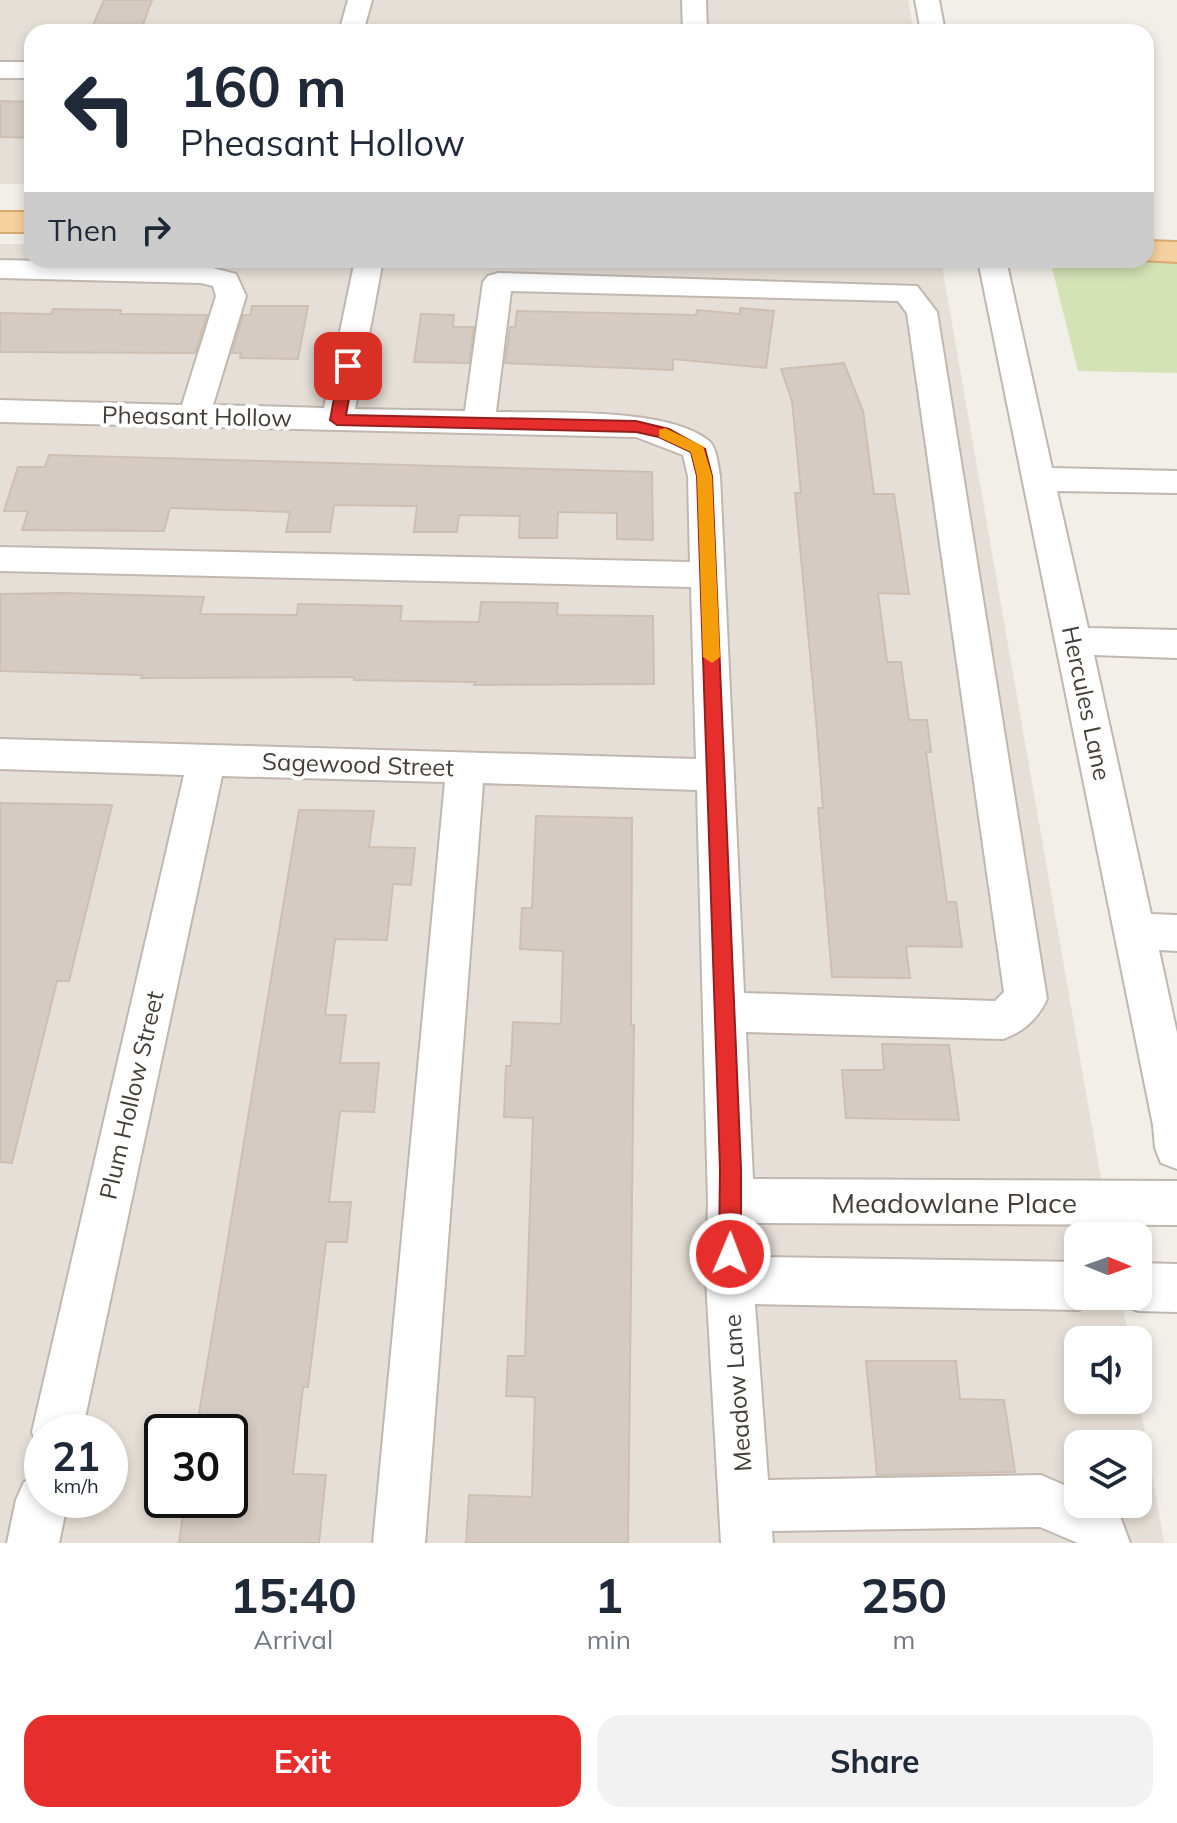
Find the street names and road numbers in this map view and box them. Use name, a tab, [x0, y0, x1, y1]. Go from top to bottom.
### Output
street label: Pheasant Hollow	[102, 399, 292, 433]
street label: Hercules Lane	[1056, 623, 1118, 783]
street label: Sagewood Street	[262, 746, 454, 782]
street label: Plum Hollow Street	[92, 988, 170, 1202]
street label: Meadowlane Place	[831, 1185, 1077, 1220]
street label: Meadow Lane	[717, 1313, 757, 1473]

